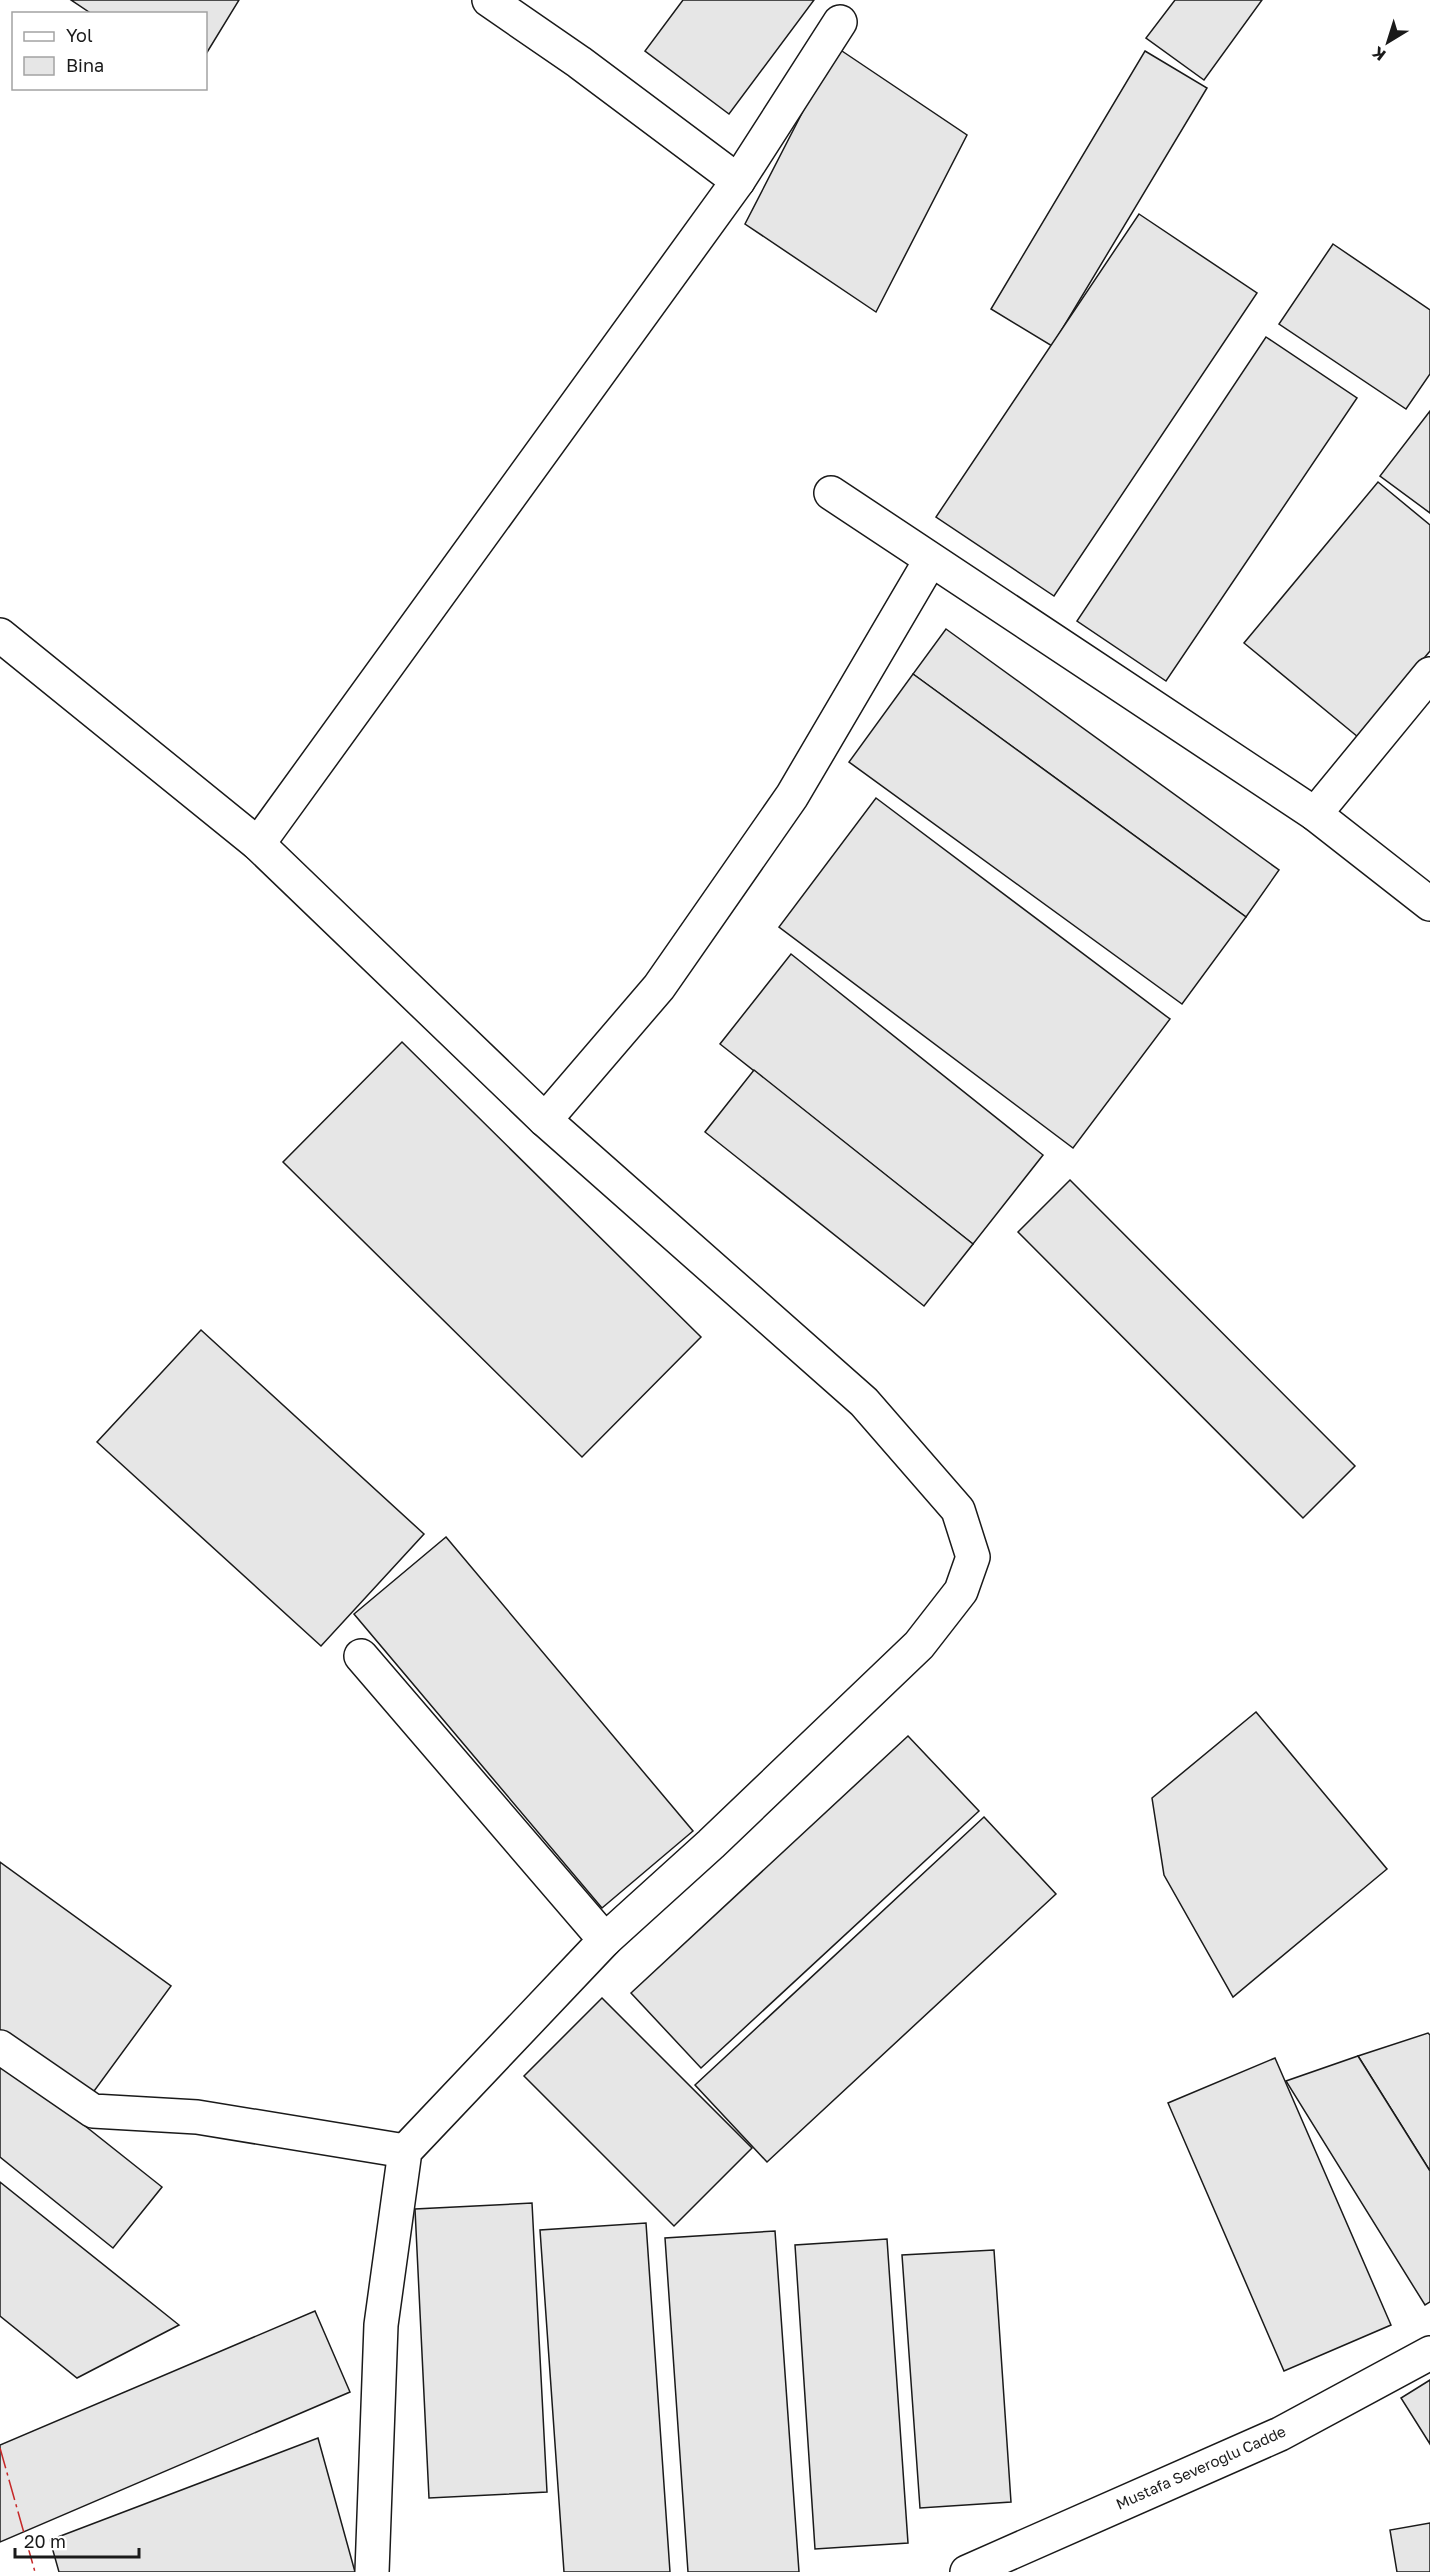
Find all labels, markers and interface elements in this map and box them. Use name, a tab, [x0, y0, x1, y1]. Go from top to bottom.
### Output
legend	[12, 12, 207, 90]
north arrow	[1358, 12, 1418, 72]
text: Yol	[66, 24, 93, 46]
text: K	[1368, 42, 1389, 65]
text: Bina	[66, 54, 104, 76]
street label: Mustafa Severoğlu Cadde	[1113, 2421, 1289, 2513]
scale bar	[15, 2521, 140, 2559]
text: 20 m	[24, 2530, 66, 2552]

